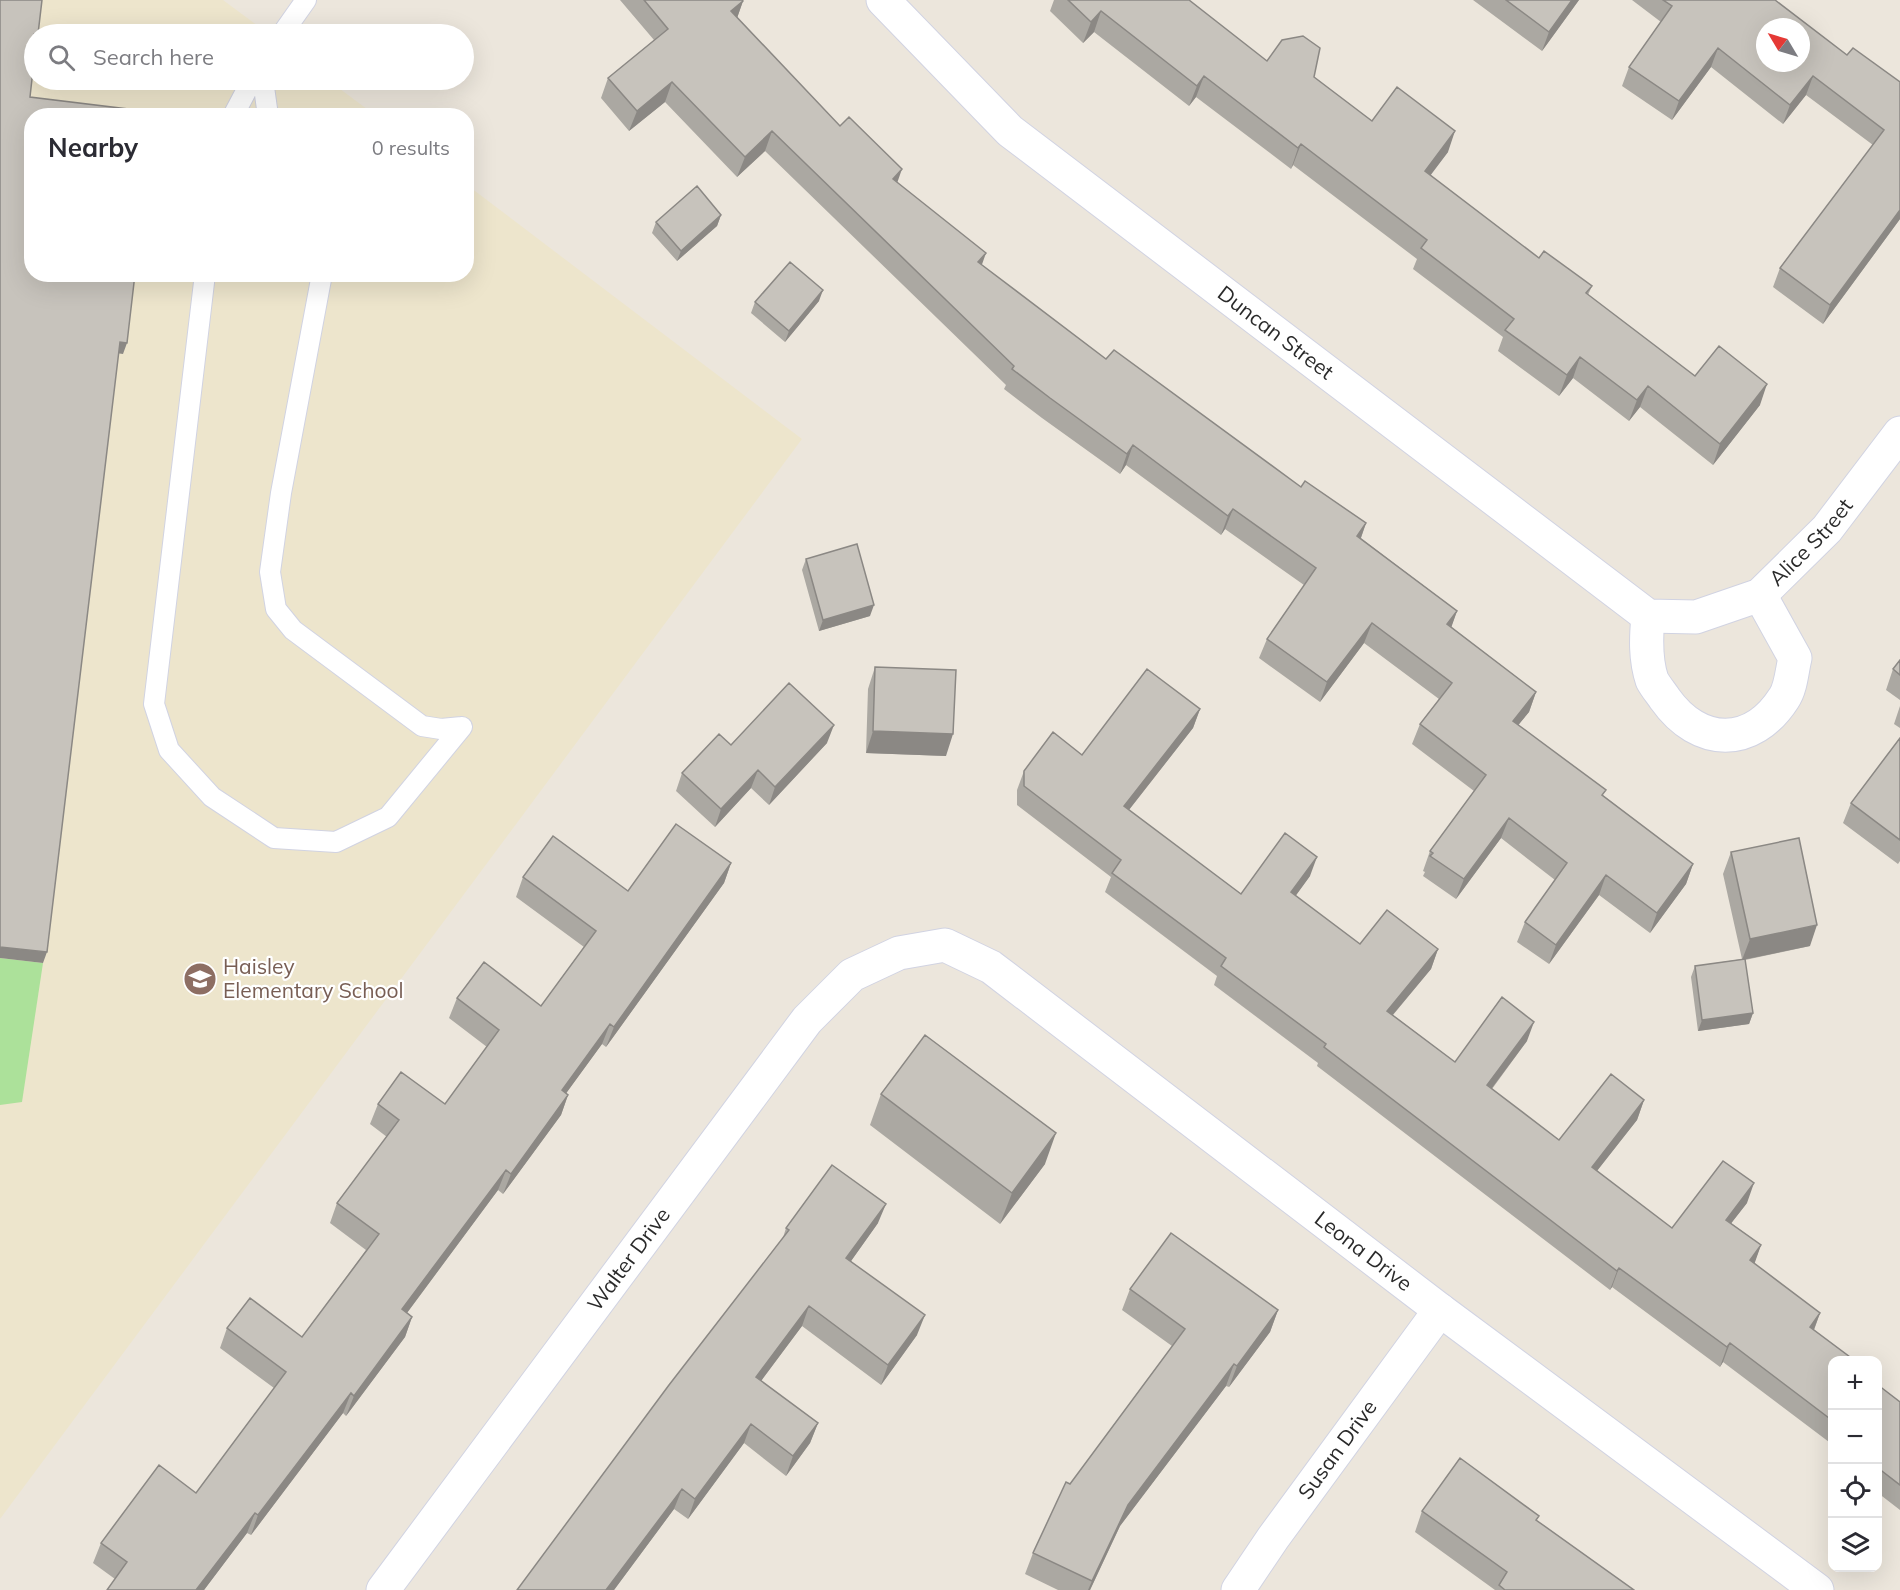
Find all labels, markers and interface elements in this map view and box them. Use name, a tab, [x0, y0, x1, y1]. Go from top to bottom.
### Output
north arrow	[1756, 18, 1810, 72]
search box	[24, 24, 474, 90]
icon: search	[45, 41, 78, 74]
text: Search here	[93, 43, 214, 71]
text: Nearby	[48, 131, 138, 164]
text: 0 results	[372, 135, 450, 160]
street label: Duncan Street	[1213, 280, 1339, 384]
street label: Alice Street	[1763, 493, 1858, 591]
place label: Haisley Elementary School	[223, 953, 404, 1003]
school or university icon: Haisley Elementary School	[182, 961, 218, 997]
street label: Walter Drive	[581, 1202, 675, 1316]
street label: Leona Drive	[1310, 1205, 1418, 1296]
map controls	[1828, 1356, 1882, 1572]
button: +	[1828, 1356, 1882, 1410]
street label: Susan Drive	[1292, 1394, 1382, 1504]
button: −	[1828, 1410, 1882, 1464]
button: locate	[1828, 1464, 1882, 1518]
button: layers	[1828, 1518, 1882, 1572]

